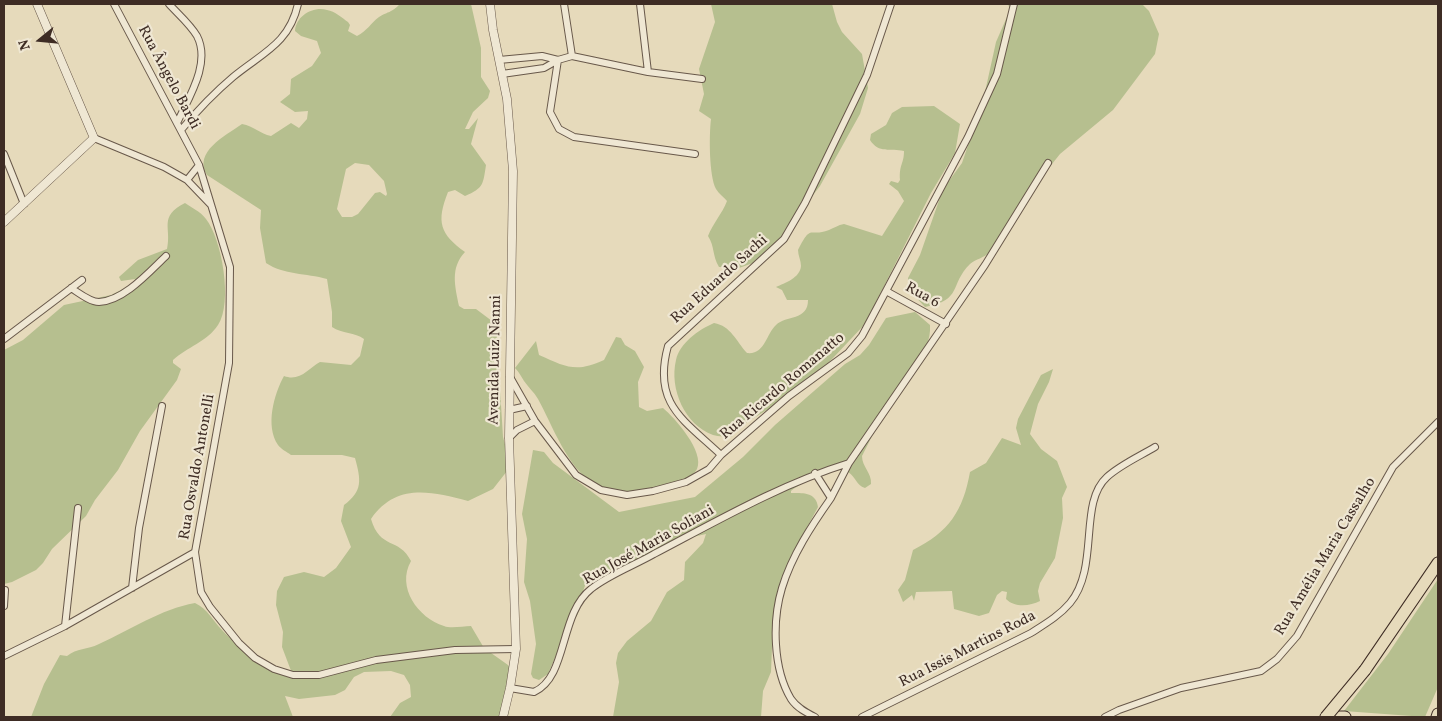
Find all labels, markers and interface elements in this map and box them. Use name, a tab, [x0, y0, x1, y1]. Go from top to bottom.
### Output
north arrow	[15, 15, 65, 65]
street label: Rua Ângelo Bardi	[133, 23, 203, 133]
text: N	[15, 37, 36, 52]
street label: Rua Eduardo Sachi	[668, 232, 772, 328]
street label: Rua 6	[902, 279, 942, 313]
street label: Avenida Luiz Nanni	[486, 295, 506, 425]
street label: Rua Ricardo Romanatto	[717, 330, 849, 444]
street label: Rua Osvaldo Antonelli	[176, 393, 220, 541]
street label: Rua Amélia Maria Cassalho	[1272, 475, 1380, 639]
street label: Rua José Maria Soliani	[580, 502, 718, 590]
street label: Rua Issis Martins Roda	[897, 608, 1039, 692]

